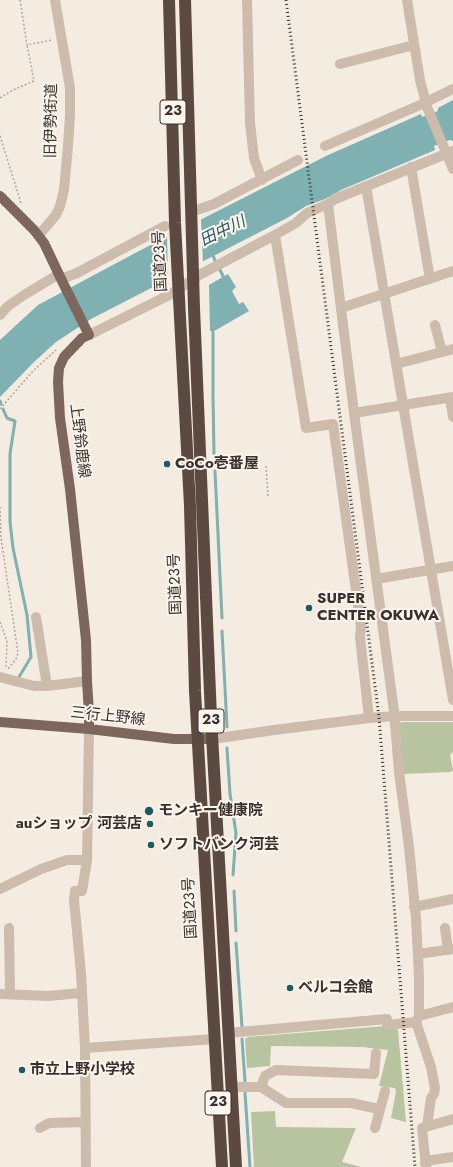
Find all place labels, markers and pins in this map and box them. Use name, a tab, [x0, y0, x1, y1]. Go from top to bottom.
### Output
place label: CoCo壱番屋	[175, 455, 259, 473]
marker: CoCo壱番屋	[162, 459, 172, 469]
place label: SUPER CENTER OKUWA	[317, 590, 439, 625]
marker: SUPER CENTER OKUWA	[304, 603, 314, 613]
place label: モンキー健康院	[158, 802, 263, 820]
marker: モンキー健康院	[143, 805, 155, 817]
place label: auショップ 河芸店	[16, 815, 142, 833]
marker: auショップ 河芸店	[145, 819, 155, 829]
place label: ソフトバンク河芸	[159, 836, 279, 854]
marker: ソフトバンク河芸	[146, 840, 156, 850]
place label: ベルコ会館	[298, 979, 373, 997]
marker: ベルコ会館	[285, 983, 295, 993]
place label: 市立上野小学校	[30, 1061, 135, 1079]
marker: 市立上野小学校	[17, 1065, 27, 1075]

